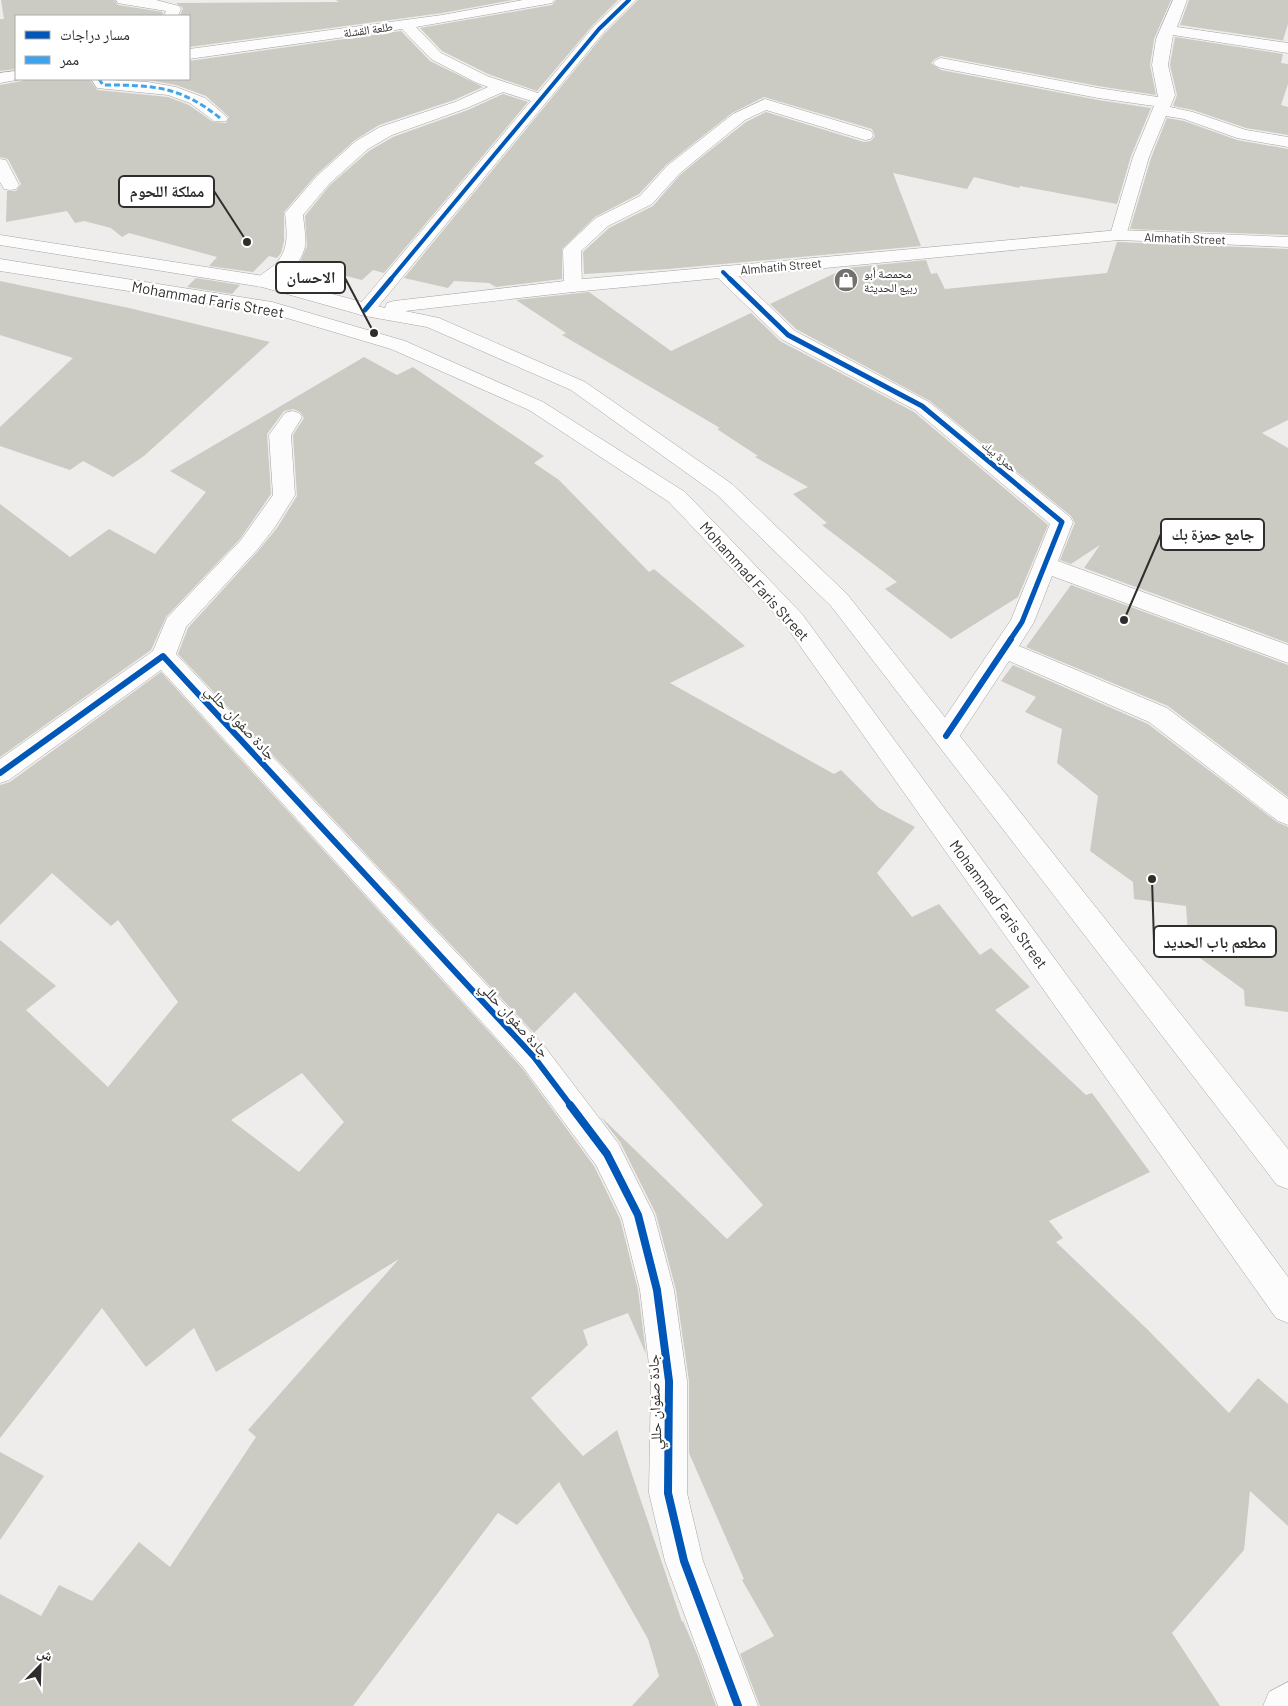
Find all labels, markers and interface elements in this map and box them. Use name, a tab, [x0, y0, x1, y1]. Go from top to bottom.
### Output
legend	[15, 15, 190, 80]
street label: طلعة القشلة	[342, 19, 394, 39]
text: مسار دراجات	[60, 25, 130, 44]
text: ممر	[59, 50, 79, 69]
callout: مملكة اللحوم	[119, 176, 214, 207]
text: مملكة اللحوم	[130, 181, 204, 203]
street label: Almhatih Street	[1144, 230, 1226, 246]
street label: Almhatih Street	[740, 255, 822, 277]
callout: الاحسان	[276, 262, 345, 293]
place label: محمصة أبو ربيع الحديثة	[864, 266, 918, 295]
text: الاحسان	[286, 267, 336, 287]
shop icon: محمصة أبو ربيع الحديثة	[833, 267, 859, 293]
street label: Mohammad Faris Street	[130, 277, 286, 321]
street label: حمزة بيك	[979, 437, 1021, 476]
street label: Mohammad Faris Street	[697, 518, 813, 644]
callout: جامع حمزة بك	[1161, 519, 1264, 550]
text: جامع حمزة بك	[1171, 524, 1255, 545]
street label: جادة صفوان حللي	[199, 681, 281, 766]
street label: Mohammad Faris Street	[946, 836, 1052, 972]
callout: مطعم باب الحديد	[1154, 926, 1276, 957]
text: مطعم باب الحديد	[1164, 932, 1266, 954]
street label: جادة صفوان حللي	[473, 977, 554, 1064]
street label: جادة صفوان حللي	[643, 1353, 668, 1450]
north arrow	[15, 1641, 65, 1691]
text: ش	[35, 1643, 56, 1665]

